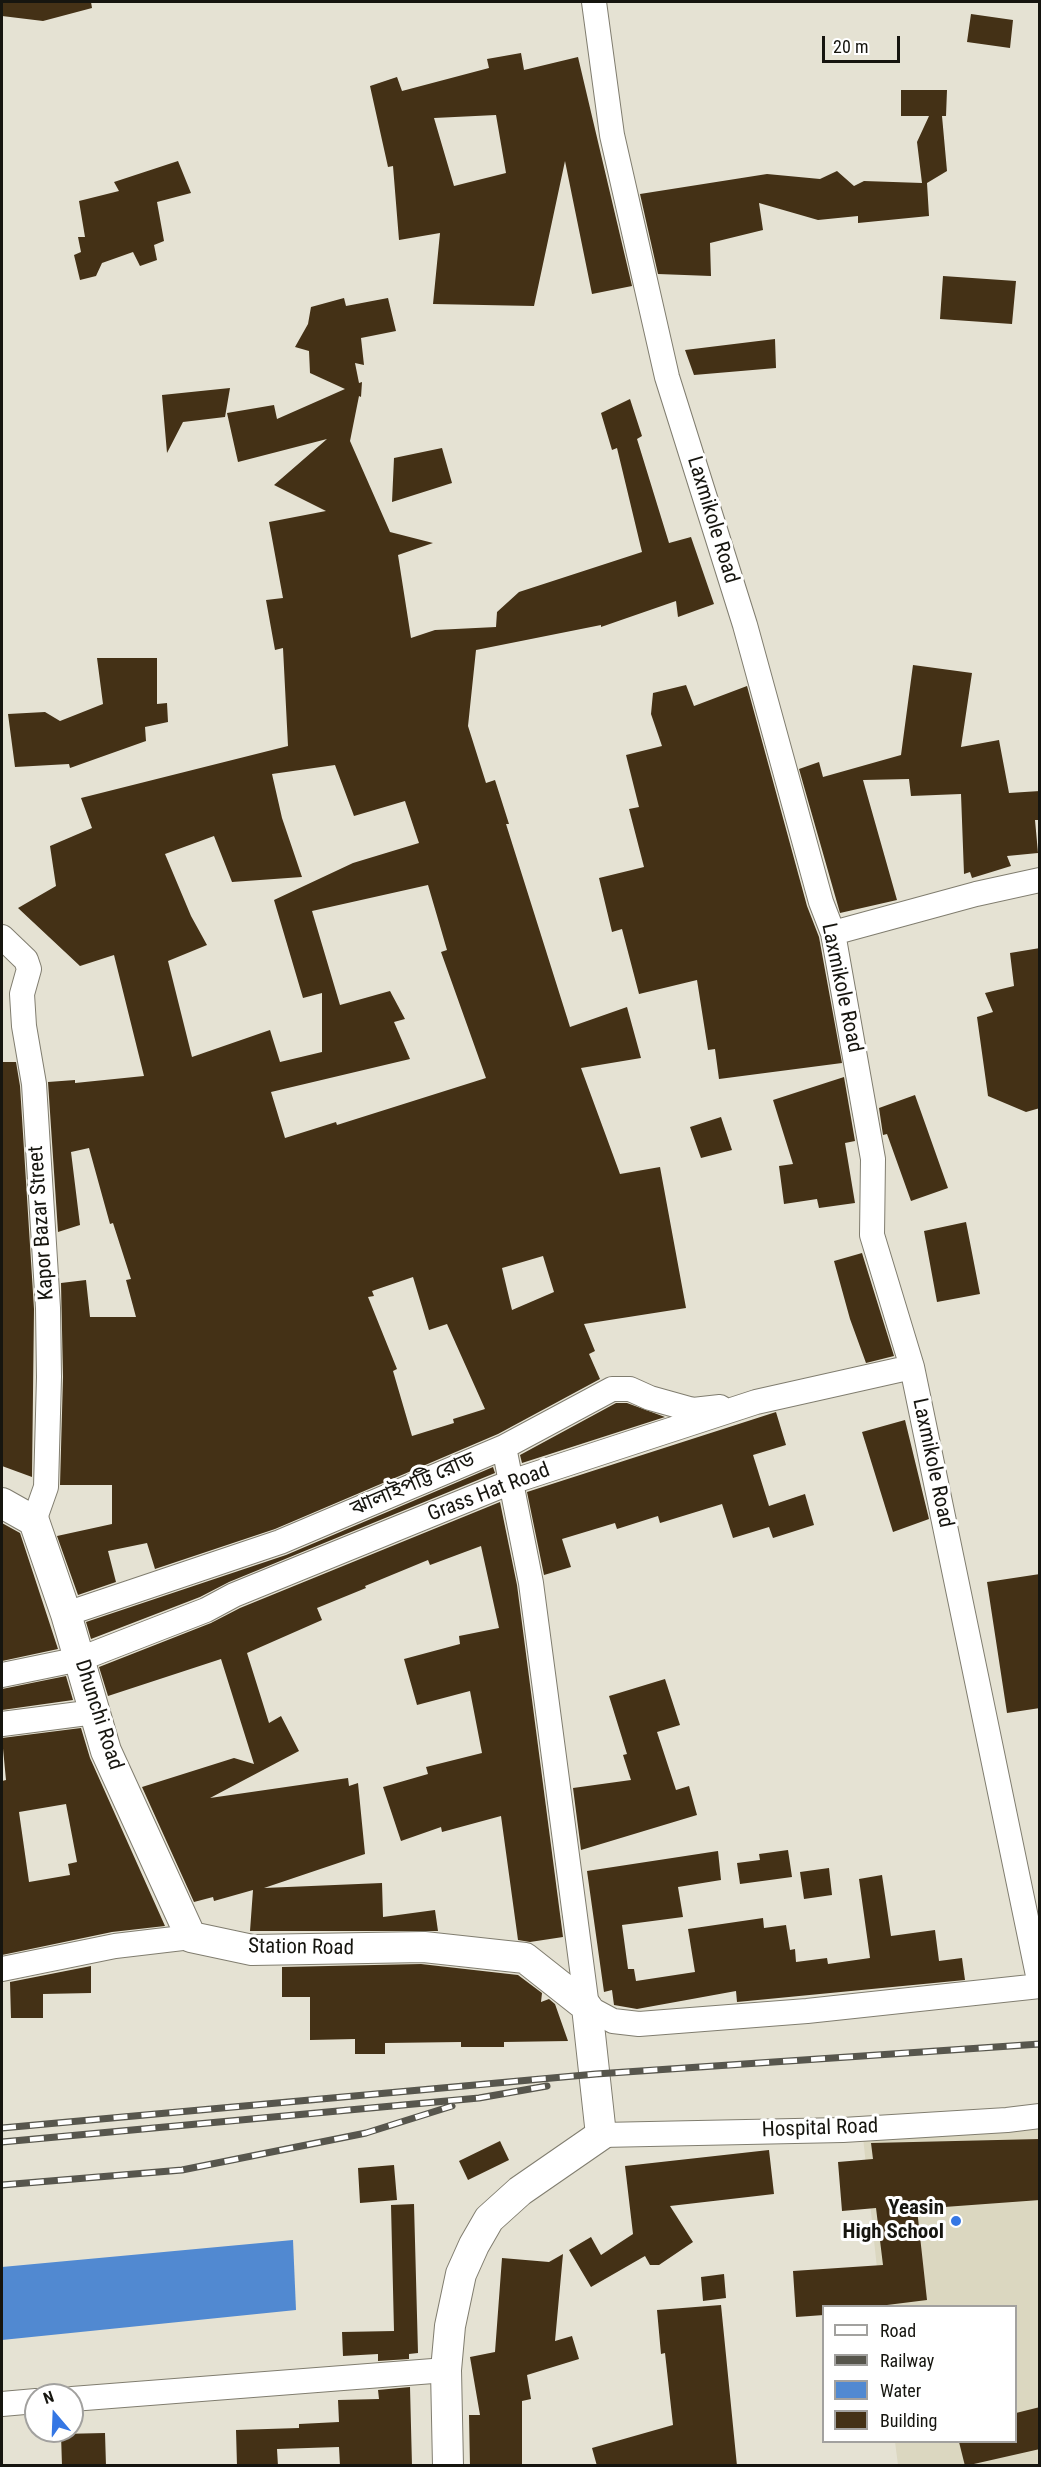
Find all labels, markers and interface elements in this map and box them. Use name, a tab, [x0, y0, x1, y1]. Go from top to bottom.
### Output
scale bar	[825, 24, 903, 62]
text: 20 m	[833, 36, 868, 57]
street label: Laxmikole Road	[681, 453, 743, 587]
street label: Laxmikole Road	[815, 921, 867, 1055]
street label: Kapor Bazar Street	[24, 1145, 60, 1301]
street label: Laxmikole Road	[906, 1396, 958, 1530]
street label: ঝালাইপট্টি রোড	[347, 1448, 479, 1522]
street label: Grass Hat Road	[424, 1458, 554, 1528]
street label: Dhunchi Road	[68, 1657, 128, 1773]
street label: Station Road	[248, 1934, 354, 1962]
street label: Hospital Road	[761, 2114, 879, 2144]
place label: Yeasin High School	[843, 2196, 944, 2246]
marker: Yeasin High School	[949, 2214, 963, 2228]
legend	[822, 2305, 1017, 2443]
text: Road	[880, 2320, 916, 2341]
text: Railway	[880, 2350, 934, 2371]
text: Water	[880, 2380, 921, 2401]
north arrow	[24, 2383, 84, 2443]
text: N	[41, 2387, 56, 2408]
text: Building	[880, 2410, 937, 2431]

